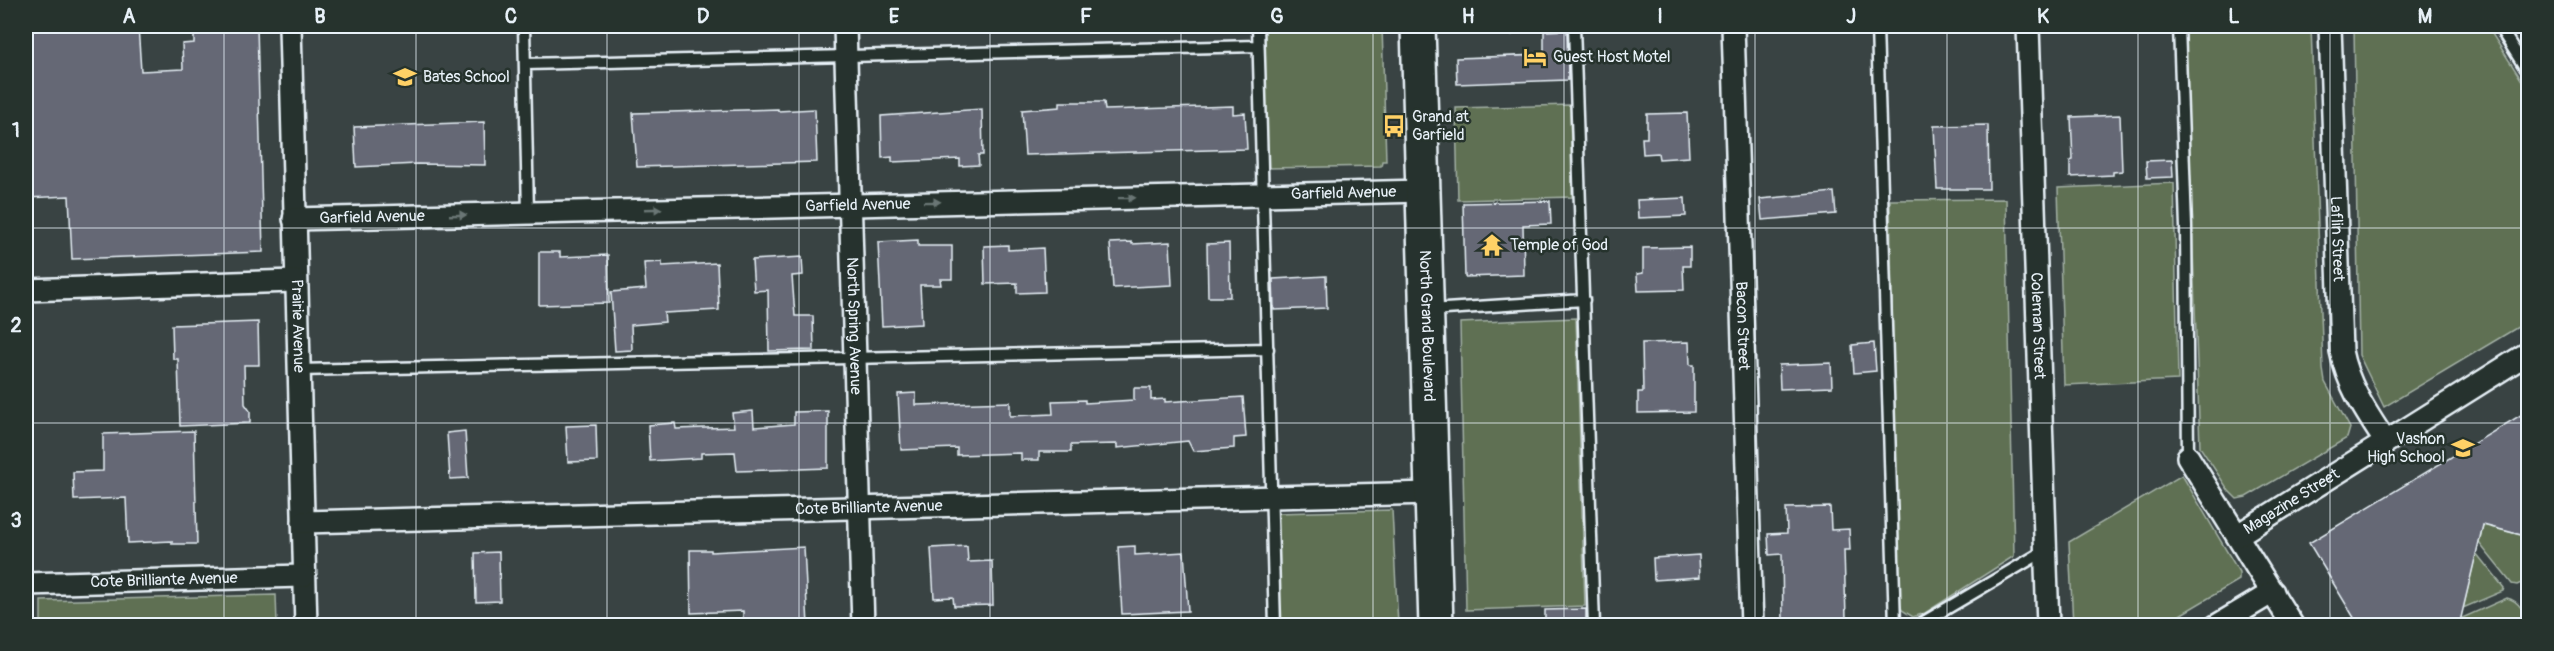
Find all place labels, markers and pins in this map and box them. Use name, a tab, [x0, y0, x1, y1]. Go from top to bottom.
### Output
hotel icon: Guest Host Motel	[1522, 44, 1548, 70]
place label: Guest Host Motel	[1553, 47, 1671, 67]
school or university icon: Bates School	[392, 64, 418, 90]
place label: Bates School	[423, 67, 510, 87]
place label: Grand at Garfield	[1412, 107, 1470, 145]
bus stop icon: Grand at Garfield	[1381, 113, 1407, 139]
temple icon: Temple of God	[1479, 232, 1505, 258]
place label: Temple of God	[1510, 235, 1608, 255]
place label: Vashon High School	[2367, 429, 2445, 467]
school or university icon: Vashon High School	[2450, 435, 2476, 461]

